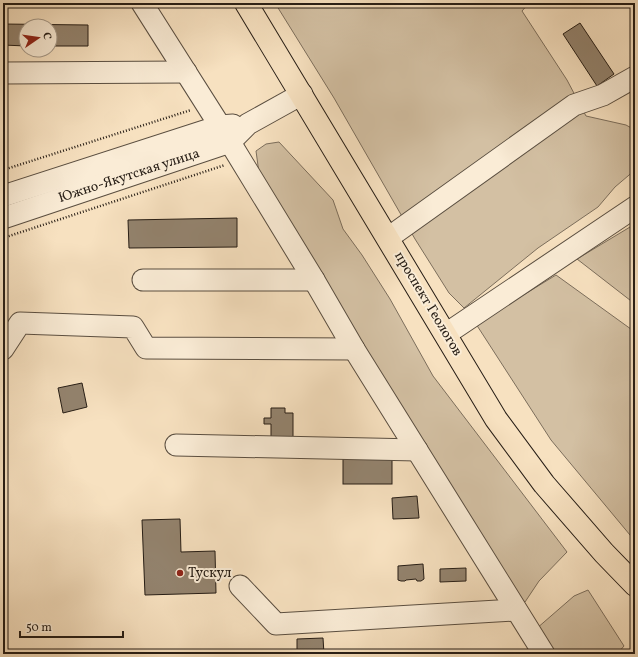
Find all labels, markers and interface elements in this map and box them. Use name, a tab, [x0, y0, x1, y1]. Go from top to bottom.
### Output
north arrow	[18, 18, 58, 58]
text: С	[38, 31, 54, 41]
street label: Южно-Якутская улица	[56, 144, 202, 208]
street label: проспект Геологов	[389, 248, 467, 360]
place label: Тускул	[188, 564, 232, 583]
marker: Тускул	[175, 568, 185, 578]
scale bar	[20, 613, 123, 639]
text: 50 m	[26, 620, 52, 636]

